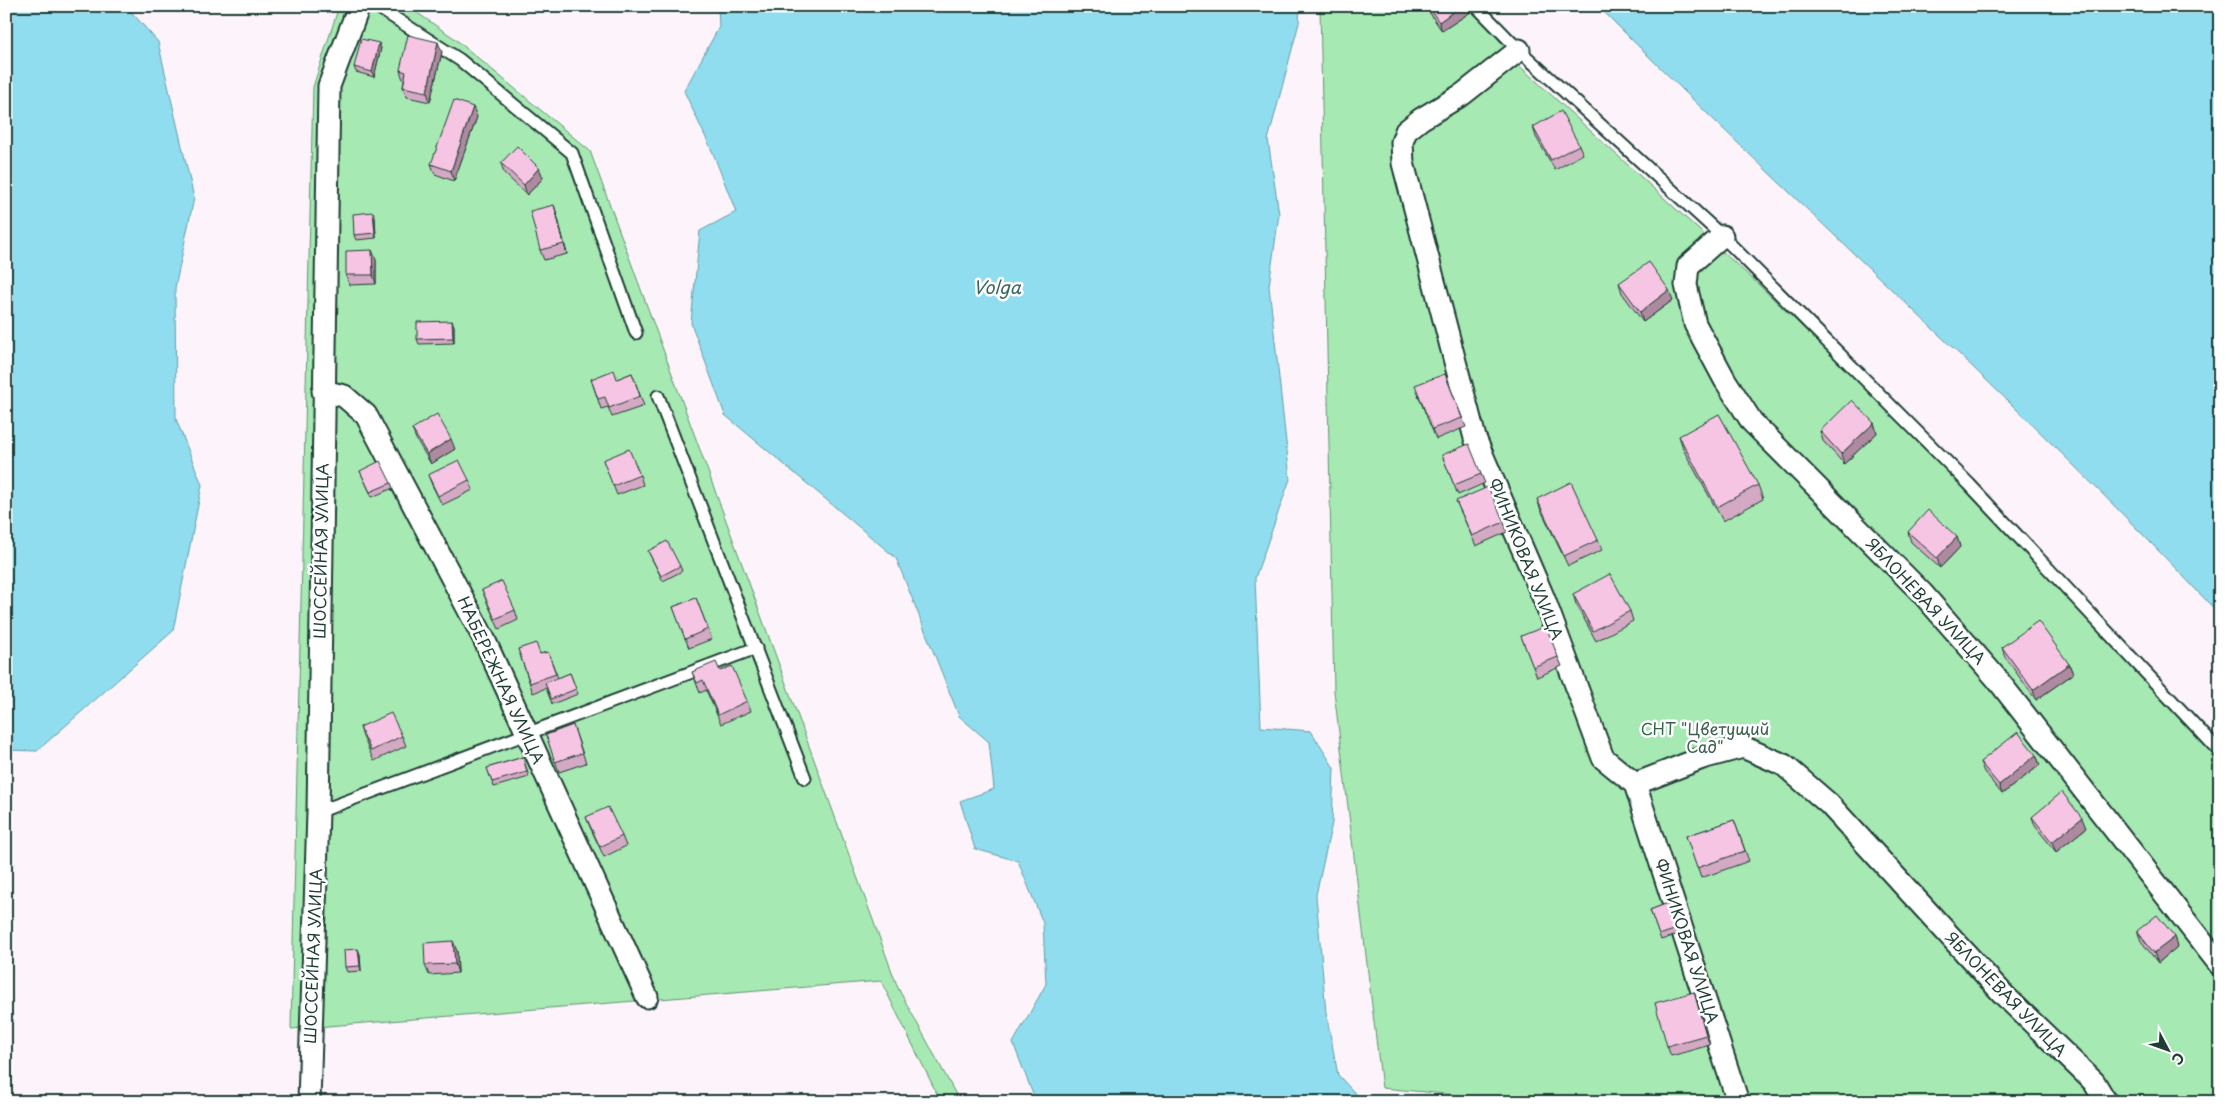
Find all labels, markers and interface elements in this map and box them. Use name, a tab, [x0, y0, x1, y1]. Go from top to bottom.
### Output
water label: Volga	[973, 273, 1022, 300]
street label: ШОССЕЙНАЯ УЛИЦА	[306, 463, 334, 639]
street label: ФИНИКОВАЯ УЛИЦА	[1484, 474, 1570, 643]
street label: ЯБЛОНЕВАЯ УЛИЦА	[1861, 532, 1992, 669]
street label: НАБЕРЕЖНАЯ УЛИЦА	[452, 592, 551, 767]
park label: СНТ "Цветущий Сад"	[1641, 716, 1769, 758]
street label: ФИНИКОВАЯ УЛИЦА	[1650, 855, 1726, 1026]
street label: ШОССЕЙНАЯ УЛИЦА	[297, 868, 327, 1044]
street label: ЯБЛОНЕВАЯ УЛИЦА	[1941, 925, 2073, 1061]
north arrow	[2144, 1026, 2194, 1076]
text: С	[2167, 1048, 2190, 1070]

